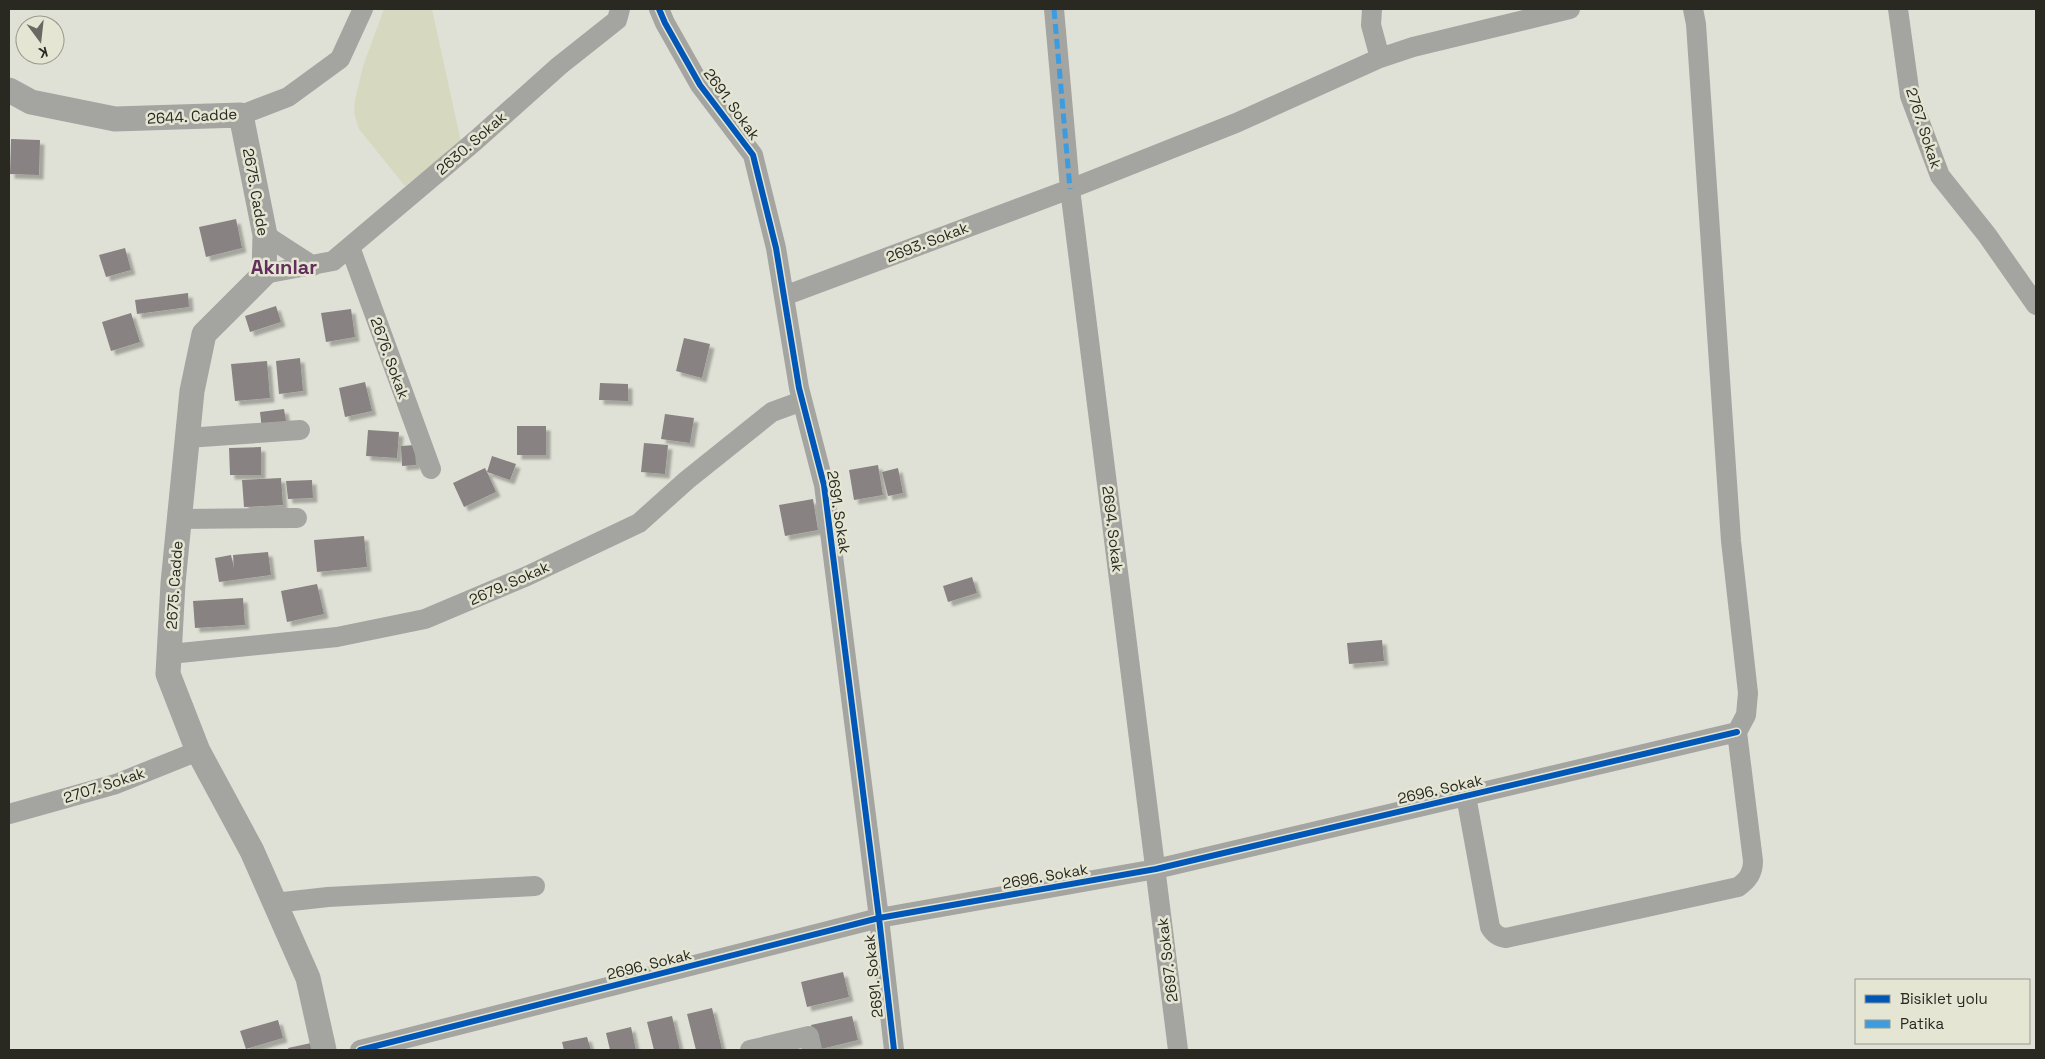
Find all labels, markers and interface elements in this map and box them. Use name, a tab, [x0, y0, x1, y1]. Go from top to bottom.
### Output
north arrow	[15, 15, 65, 65]
text: K	[37, 43, 50, 62]
street label: 2691. Sokak	[700, 64, 764, 144]
street label: 2767. Sokak	[1902, 85, 1946, 171]
street label: 2644. Cadde	[146, 104, 238, 128]
street label: 2630. Sokak	[432, 107, 510, 179]
street label: 2675. Cadde	[239, 147, 273, 238]
street label: 2693. Sokak	[883, 218, 971, 266]
district label: Akınlar	[251, 254, 317, 280]
street label: 2676. Sokak	[366, 314, 414, 402]
street label: 2691. Sokak	[823, 469, 855, 555]
street label: 2694. Sokak	[1098, 485, 1128, 573]
street label: 2675. Cadde	[161, 540, 187, 630]
street label: 2679. Sokak	[466, 557, 552, 609]
street label: 2707. Sokak	[61, 763, 147, 807]
street label: 2696. Sokak	[1396, 770, 1484, 808]
street label: 2696. Sokak	[1001, 859, 1089, 893]
street label: 2697. Sokak	[1152, 917, 1182, 1003]
street label: 2691. Sokak	[859, 933, 887, 1019]
street label: 2696. Sokak	[605, 944, 693, 984]
legend	[1855, 979, 2030, 1044]
text: Bisiklet yolu	[1900, 989, 1988, 1008]
text: Patika	[1900, 1014, 1944, 1033]

